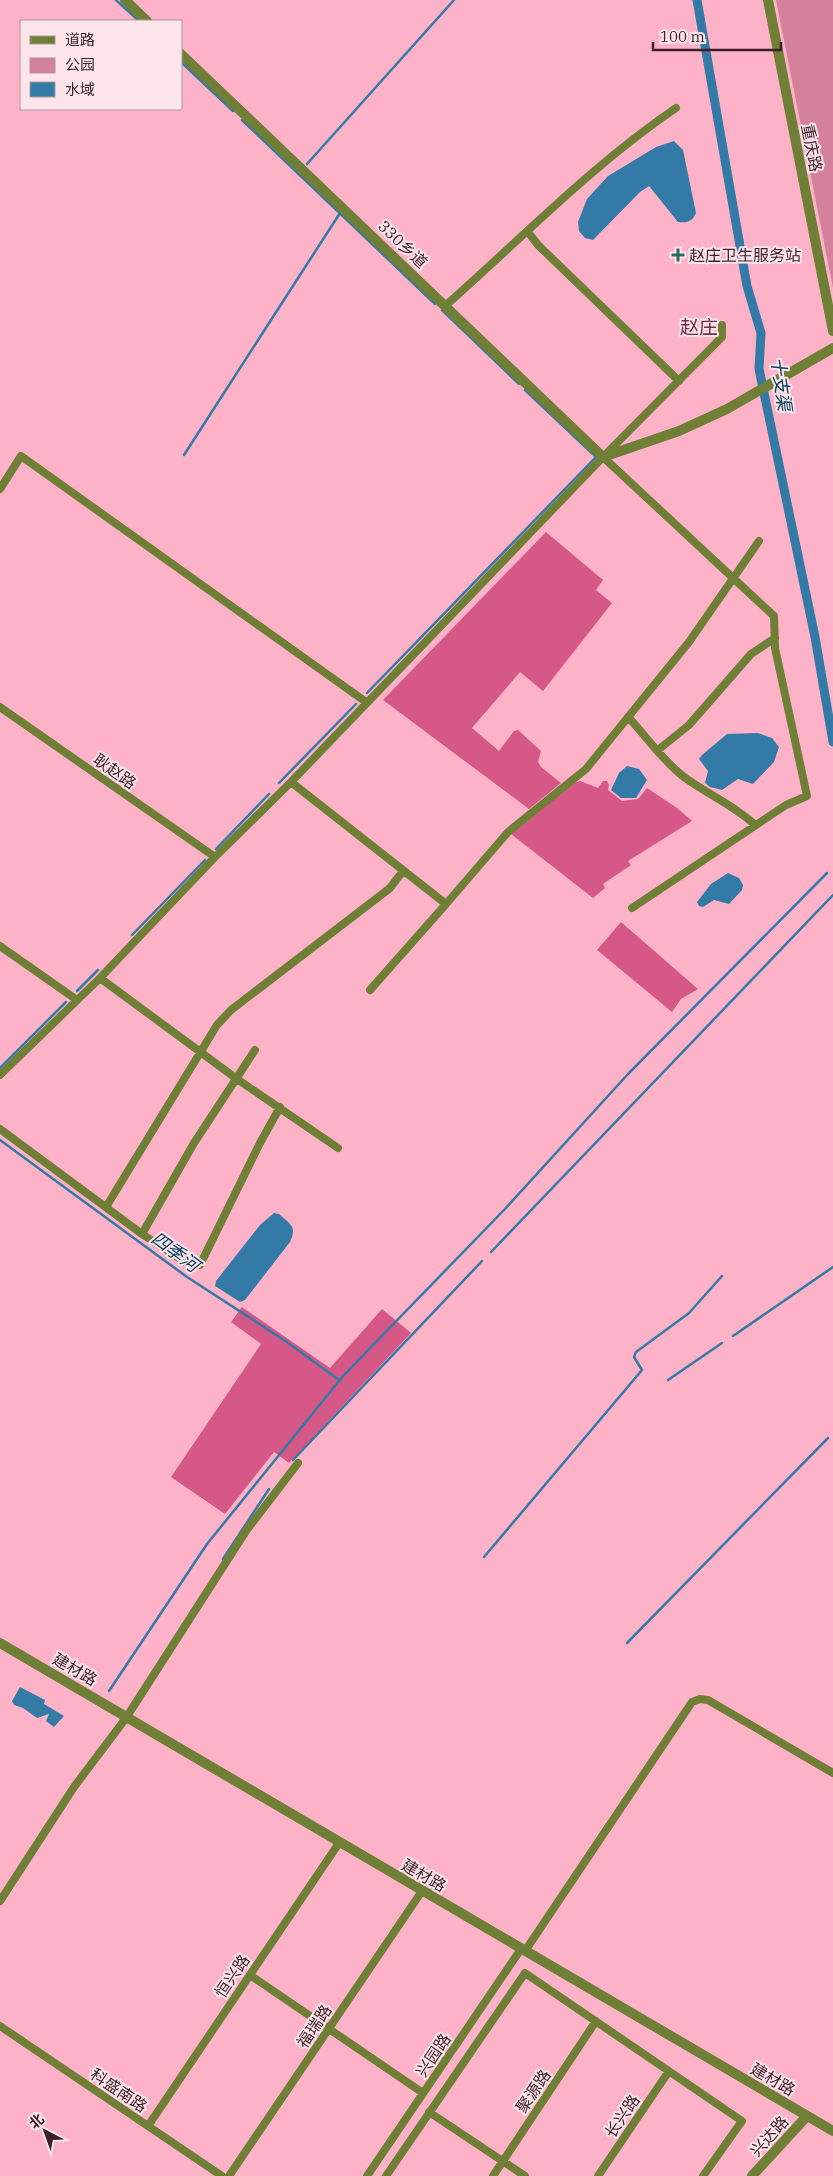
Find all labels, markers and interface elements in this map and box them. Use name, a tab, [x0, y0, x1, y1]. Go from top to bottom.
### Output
legend	[20, 20, 182, 110]
scale bar	[653, 20, 780, 52]
text: 100 m	[660, 27, 705, 46]
text: 道路	[65, 30, 95, 49]
text: 公园	[65, 55, 95, 74]
text: 水域	[65, 80, 95, 99]
street label: 重庆路	[798, 123, 826, 173]
street label: 330乡道	[374, 216, 432, 272]
place label: 赵庄卫生服务站	[689, 245, 801, 265]
marker: 赵庄卫生服务站	[671, 248, 685, 262]
district label: 赵庄	[680, 315, 718, 339]
water label: 十支渠	[766, 356, 797, 415]
street label: 耿赵路	[90, 749, 140, 793]
water label: 四季河	[147, 1226, 206, 1279]
street label: 建材路	[49, 1648, 101, 1690]
street label: 建材路	[398, 1854, 450, 1896]
street label: 恒兴路	[210, 1951, 254, 2001]
street label: 福瑞路	[292, 2001, 336, 2051]
street label: 兴园路	[411, 2030, 455, 2080]
street label: 建材路	[747, 2058, 799, 2100]
street label: 科盛南路	[87, 2064, 151, 2116]
street label: 聚源路	[511, 2066, 555, 2116]
street label: 长兴路	[600, 2091, 644, 2141]
north arrow	[20, 2106, 70, 2156]
text: 北	[25, 2110, 48, 2133]
street label: 兴达路	[746, 2111, 792, 2161]

